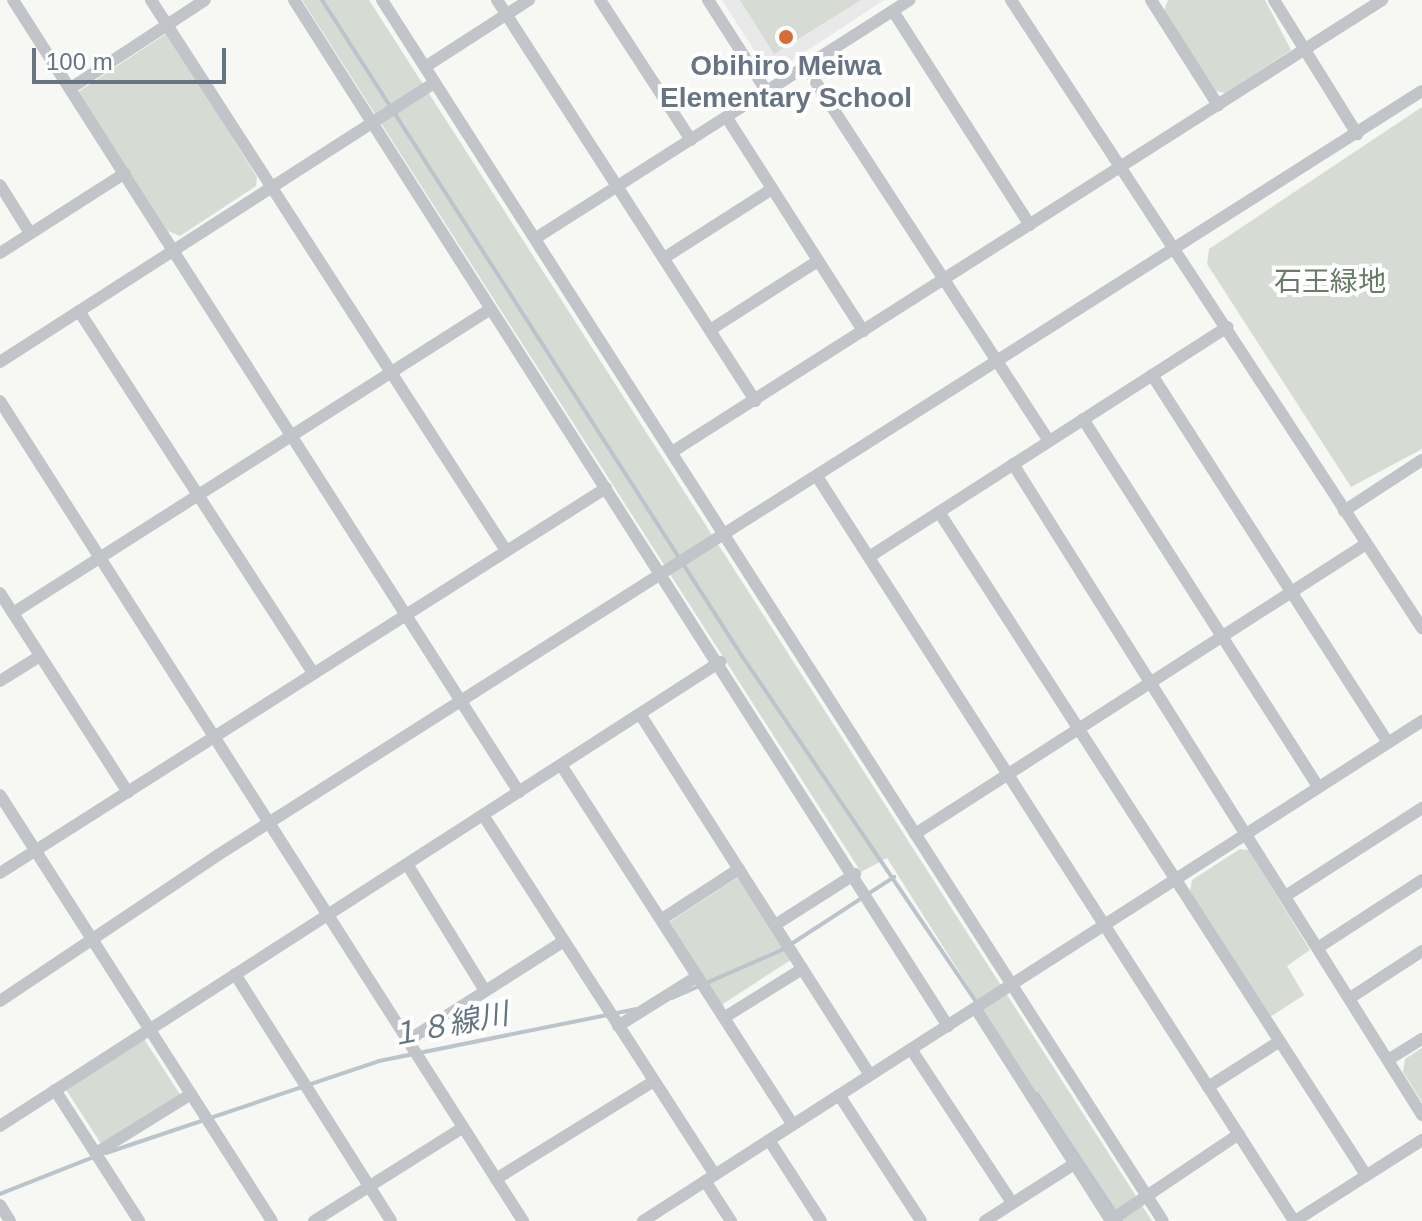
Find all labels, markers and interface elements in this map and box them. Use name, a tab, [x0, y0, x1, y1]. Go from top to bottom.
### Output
marker: Obihiro Meiwa Elementary School	[777, 28, 795, 46]
scale bar	[36, 32, 230, 82]
text: 100 m	[46, 48, 113, 75]
place label: Obihiro Meiwa Elementary School	[660, 49, 912, 115]
park label: 石王緑地	[1274, 265, 1386, 299]
water label: １８線川	[387, 996, 511, 1054]

